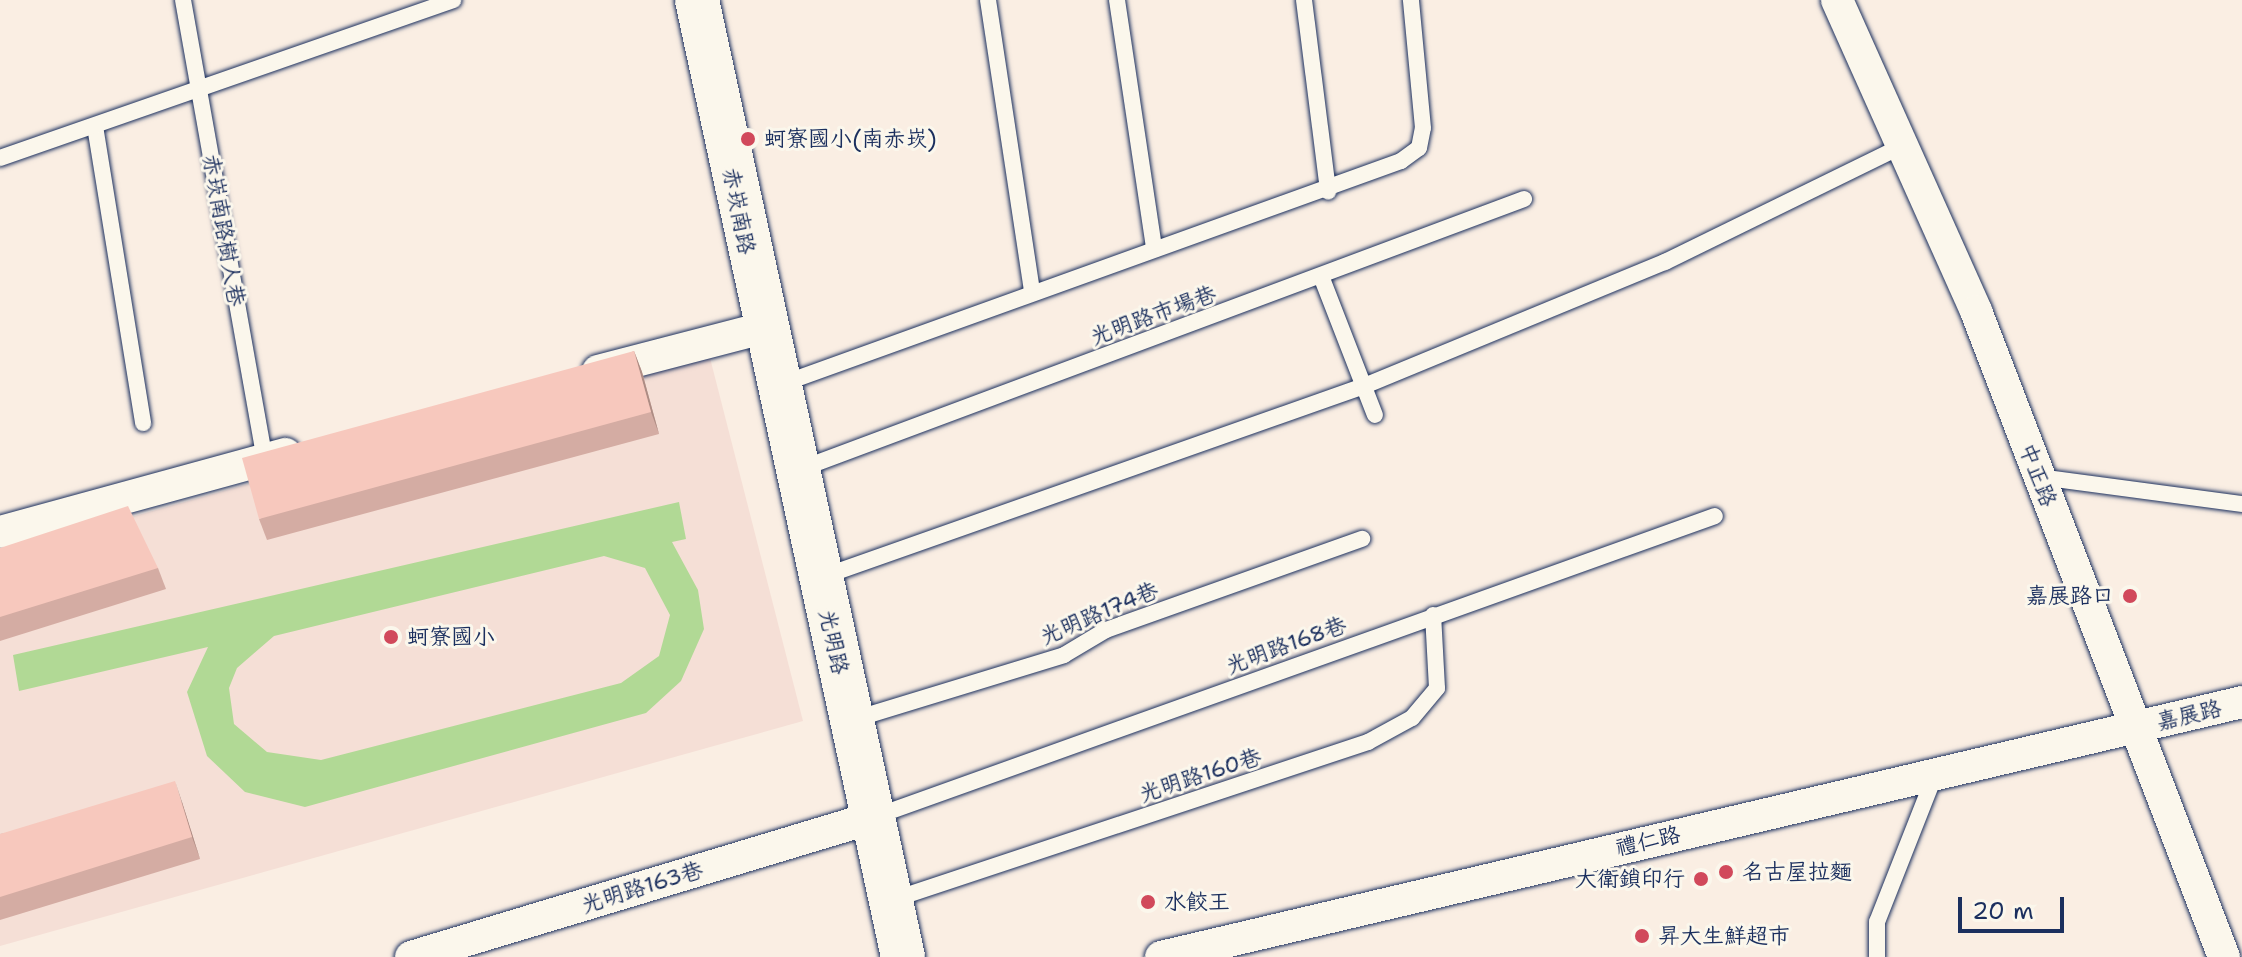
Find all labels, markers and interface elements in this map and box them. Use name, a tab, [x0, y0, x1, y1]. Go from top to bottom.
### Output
place label: 蚵寮國小(南赤崁)	[764, 126, 937, 152]
marker: 蚵寮國小(南赤崁)	[739, 130, 757, 148]
street label: 赤崁南路樹人巷	[198, 152, 250, 308]
street label: 赤崁南路	[718, 165, 760, 257]
street label: 光明路市場巷	[1086, 280, 1220, 350]
street label: 中正路	[2014, 439, 2062, 511]
street label: 光明路174巷	[1036, 576, 1162, 650]
place label: 嘉展路口	[2026, 583, 2114, 609]
marker: 嘉展路口	[2121, 587, 2139, 605]
street label: 光明路	[814, 607, 854, 677]
street label: 光明路168巷	[1222, 611, 1350, 679]
place label: 蚵寮國小	[407, 624, 495, 650]
marker: 蚵寮國小	[382, 628, 400, 646]
street label: 嘉展路	[2154, 695, 2224, 735]
street label: 光明路160巷	[1136, 743, 1264, 807]
street label: 禮仁路	[1613, 821, 1683, 861]
street label: 光明路163巷	[578, 856, 706, 918]
place label: 名古屋拉麵	[1742, 859, 1852, 885]
marker: 名古屋拉麵	[1717, 863, 1735, 881]
place label: 大衛鎖印行	[1575, 866, 1685, 892]
marker: 大衛鎖印行	[1692, 870, 1710, 888]
scale bar	[1962, 881, 2068, 931]
place label: 水餃王	[1164, 889, 1230, 915]
marker: 水餃王	[1139, 893, 1157, 911]
text: 20 m	[1972, 895, 2034, 927]
place label: 昇大生鮮超市	[1658, 923, 1790, 949]
marker: 昇大生鮮超市	[1633, 927, 1651, 945]

